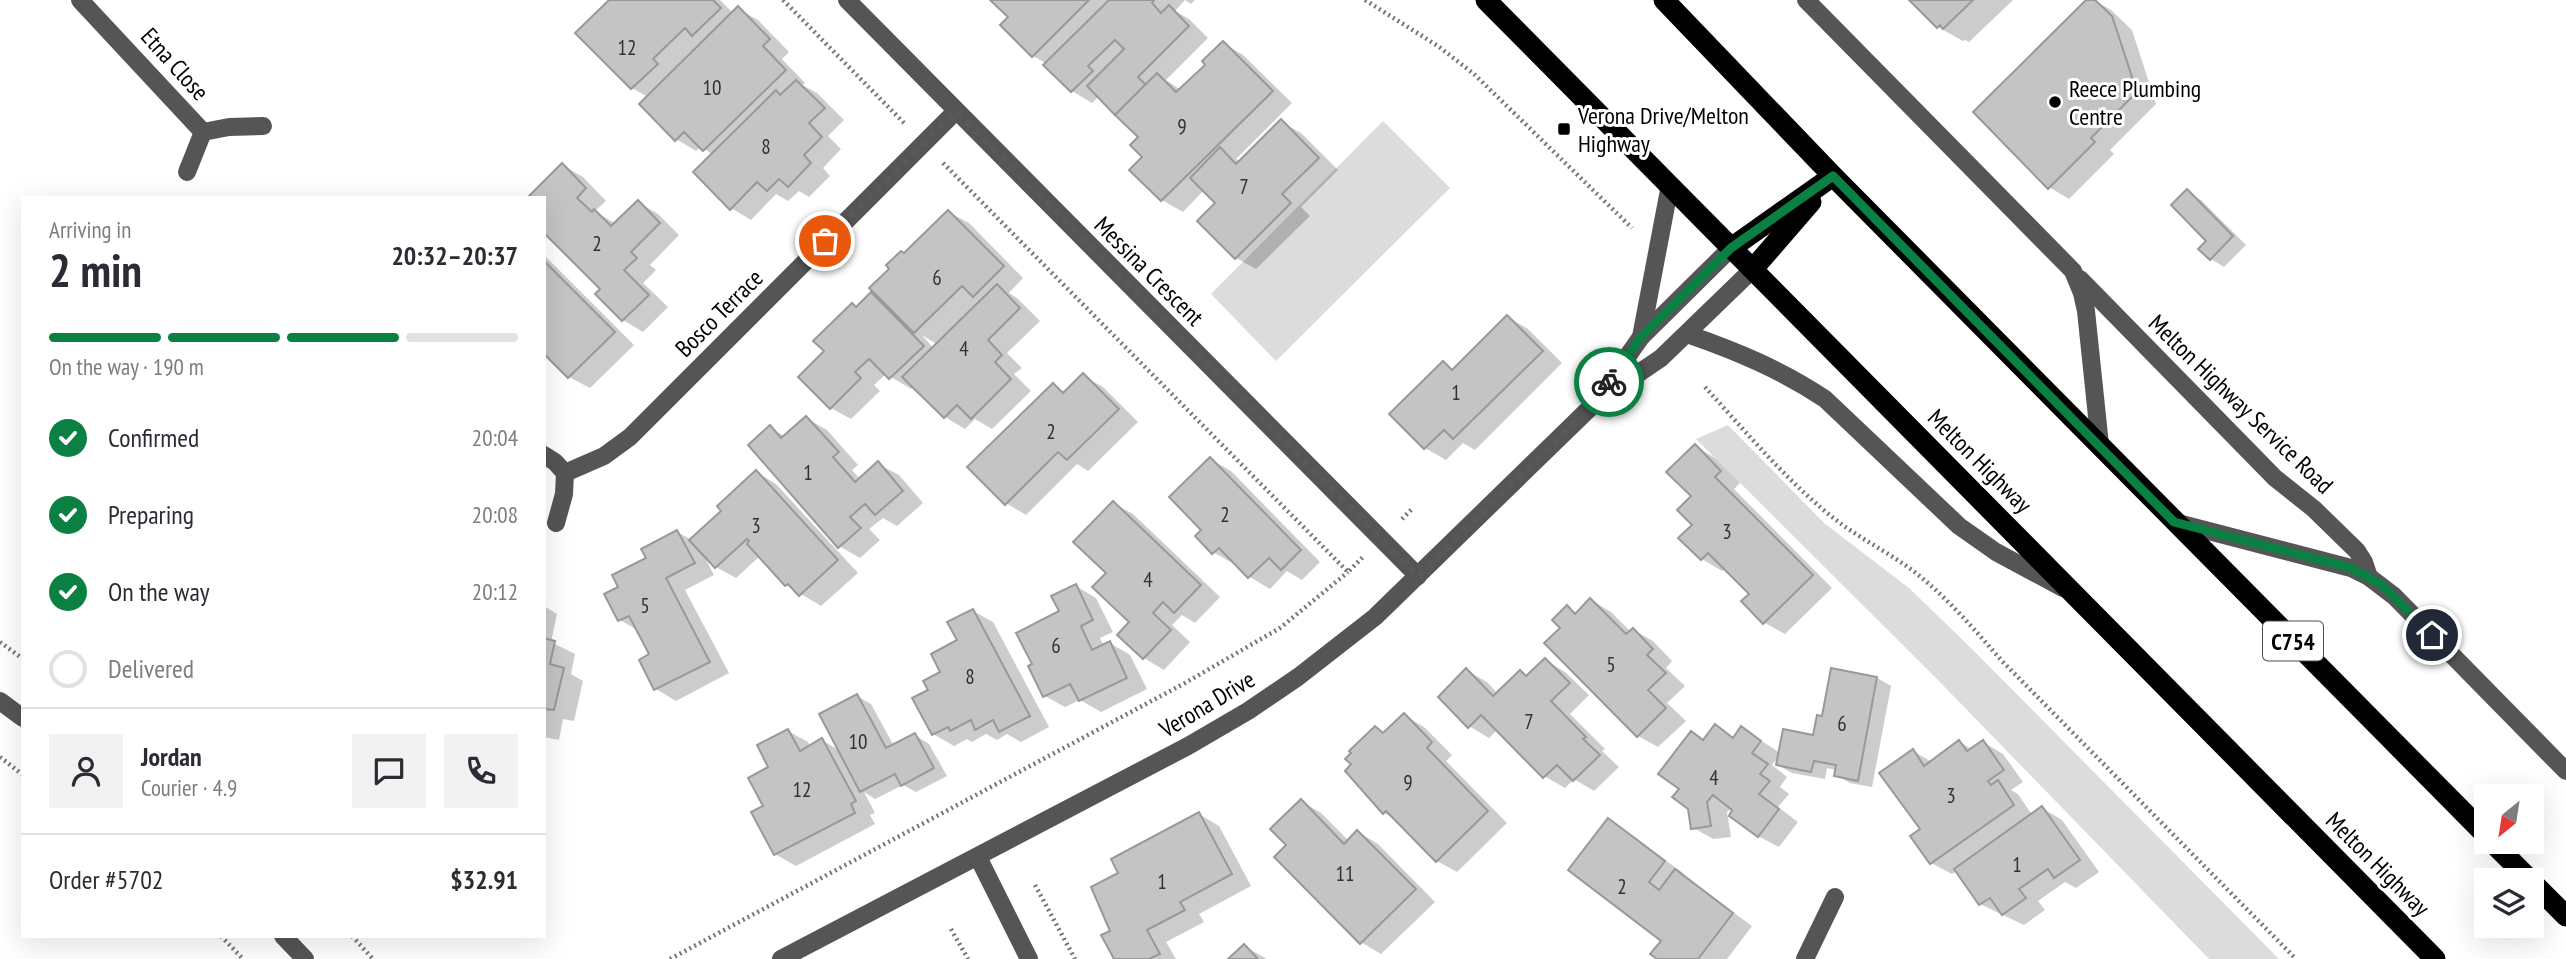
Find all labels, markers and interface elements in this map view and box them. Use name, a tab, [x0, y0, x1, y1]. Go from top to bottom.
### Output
street label: Etna Close	[134, 21, 216, 107]
house number: 12	[618, 34, 636, 61]
place label: Reece Plumbing Centre	[2069, 73, 2201, 132]
house number: 10	[703, 74, 721, 101]
marker: Reece Plumbing Centre	[2047, 94, 2063, 110]
place label: Verona Drive/Melton Highway	[1577, 100, 1749, 159]
house number: 9	[1177, 113, 1187, 140]
marker: Verona Drive/Melton Highway	[1556, 121, 1572, 137]
house number: 8	[761, 133, 771, 160]
house number: 7	[1239, 173, 1249, 200]
street label: Messina Crescent	[1088, 210, 1211, 333]
pin	[795, 211, 855, 271]
text: Arriving in	[49, 215, 131, 244]
icon: bag	[806, 222, 844, 260]
house number: 2	[592, 230, 602, 257]
text: 20:32–20:37	[391, 239, 518, 272]
text: 2 min	[49, 240, 142, 300]
street label: Bosco Terrace	[669, 263, 769, 363]
house number: 6	[932, 264, 942, 291]
street label: Melton Highway Service Road	[2142, 308, 2340, 500]
house number: 4	[959, 335, 969, 362]
courier	[1574, 347, 1644, 417]
text: On the way · 190 m	[49, 352, 204, 381]
icon: bike	[1590, 363, 1628, 401]
house number: 1	[1451, 379, 1461, 406]
street label: Melton Highway	[1921, 402, 2039, 520]
house number: 2	[1046, 418, 1056, 445]
icon: check	[49, 419, 87, 457]
text: Confirmed	[108, 421, 199, 454]
text: 20:04	[472, 423, 518, 452]
house number: 1	[803, 459, 813, 486]
icon: check	[49, 496, 87, 534]
text: Preparing	[108, 498, 194, 531]
text: 20:08	[472, 500, 518, 529]
house number: 2	[1220, 501, 1230, 528]
house number: 3	[751, 512, 761, 539]
house number: 3	[1722, 518, 1732, 545]
house number: 4	[1143, 566, 1153, 593]
icon: check	[49, 573, 87, 611]
text: On the way	[108, 575, 210, 608]
text: 20:12	[472, 577, 518, 606]
house number: 5	[640, 592, 650, 619]
pin	[2402, 605, 2462, 665]
icon: home	[2413, 616, 2451, 654]
road number: C754	[2263, 622, 2323, 660]
house number: 6	[1051, 632, 1061, 659]
house number: 5	[1606, 651, 1616, 678]
text: Delivered	[108, 652, 194, 685]
house number: 8	[965, 663, 975, 690]
street label: Verona Drive	[1153, 664, 1260, 745]
house number: 7	[1524, 708, 1534, 735]
house number: 6	[1837, 710, 1847, 737]
house number: 10	[849, 728, 867, 755]
button: person	[49, 734, 123, 808]
button: chat	[352, 734, 426, 808]
button: phone	[444, 734, 518, 808]
text: Jordan	[141, 740, 202, 773]
house number: 4	[1709, 764, 1719, 791]
house number: 9	[1403, 769, 1413, 796]
text: Courier · 4.9	[141, 773, 237, 802]
house number: 12	[793, 776, 811, 803]
house number: 3	[1946, 782, 1956, 809]
north arrow	[2474, 784, 2544, 854]
map controls	[2474, 784, 2544, 938]
street label: Melton Highway	[2319, 805, 2437, 923]
house number: 1	[2012, 851, 2022, 878]
house number: 11	[1336, 860, 1354, 887]
text: Order #5702	[49, 863, 164, 896]
text: $32.91	[450, 863, 518, 896]
house number: 1	[1157, 868, 1167, 895]
button: layers	[2474, 868, 2544, 938]
house number: 2	[1617, 873, 1627, 900]

